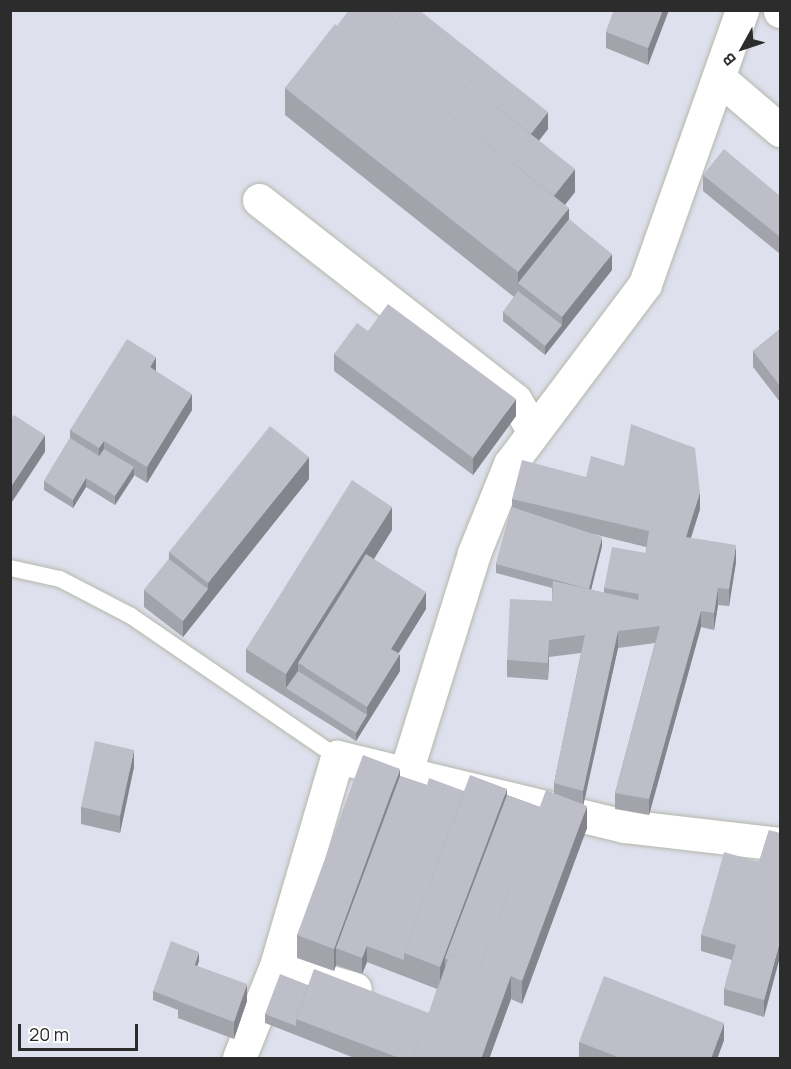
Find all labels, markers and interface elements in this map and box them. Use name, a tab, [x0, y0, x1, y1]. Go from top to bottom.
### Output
north arrow	[713, 18, 773, 78]
text: B	[718, 49, 741, 71]
scale bar	[21, 1012, 141, 1050]
text: 20 m	[29, 1022, 69, 1046]

